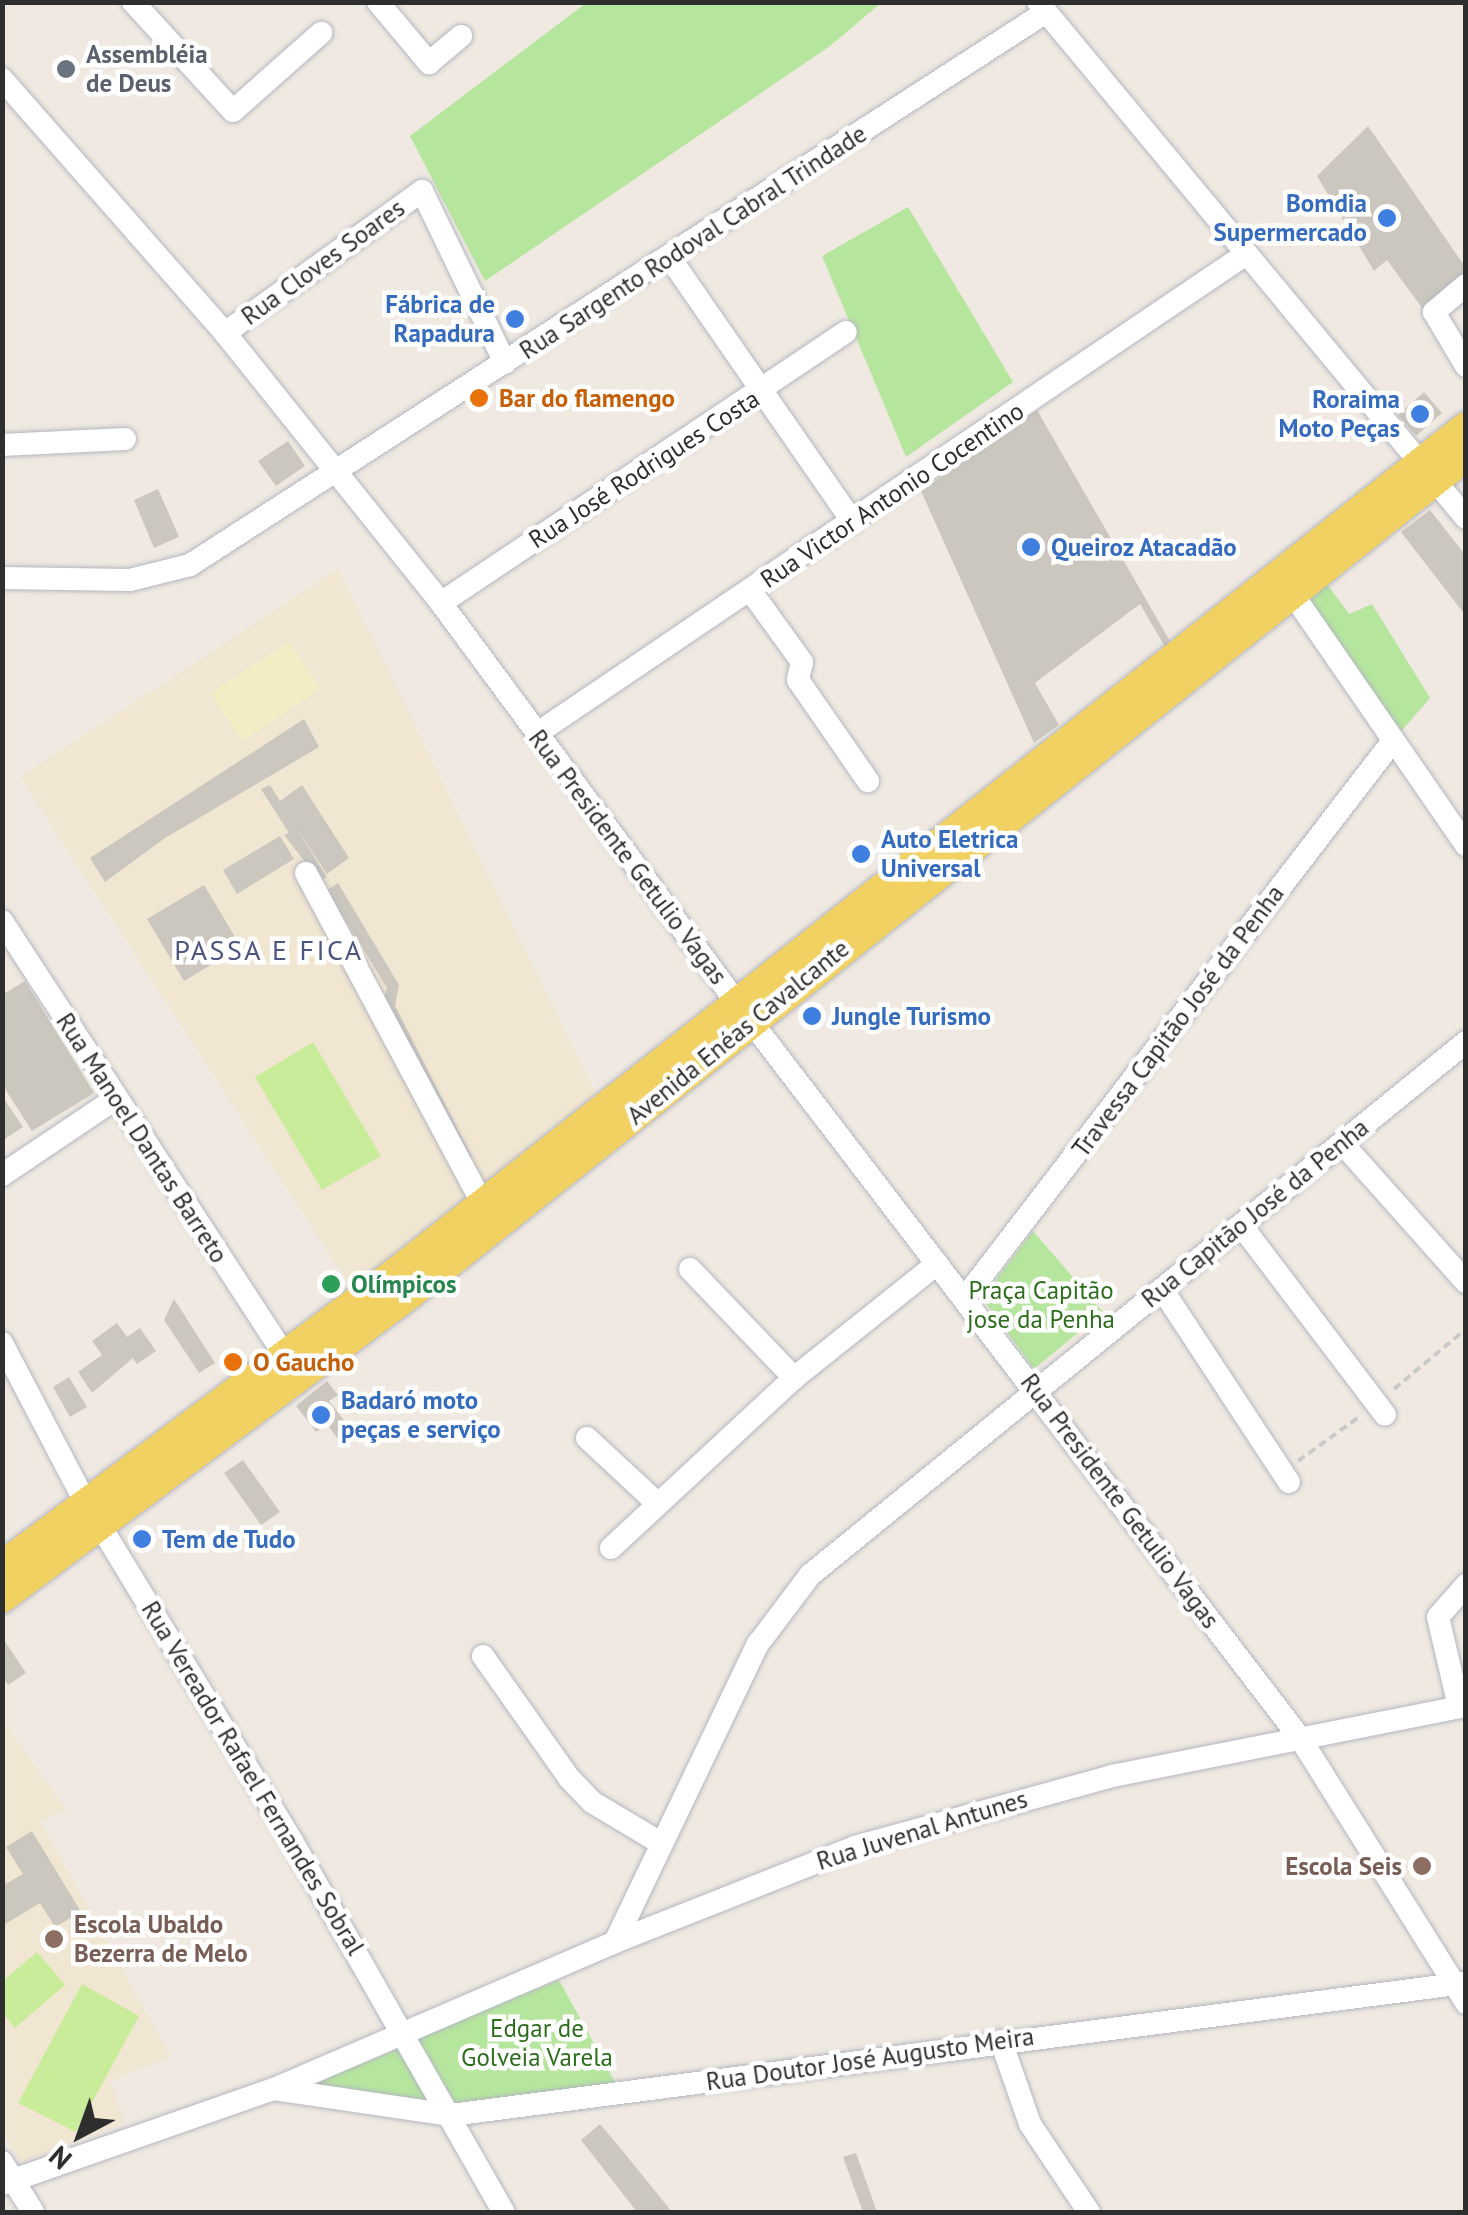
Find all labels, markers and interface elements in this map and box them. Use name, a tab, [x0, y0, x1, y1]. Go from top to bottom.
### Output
place label: Assembléia de Deus	[86, 40, 208, 99]
marker: Assembléia de Deus	[55, 58, 77, 80]
street label: Rua Sargento Rodoval Cabral Trindade	[514, 118, 872, 366]
place label: Bomdia Supermercado	[1214, 189, 1367, 248]
street label: Rua Cloves Soares	[236, 193, 410, 331]
marker: Bomdia Supermercado	[1376, 207, 1398, 229]
place label: Fábrica de Rapadura	[385, 290, 495, 349]
marker: Fábrica de Rapadura	[504, 308, 526, 330]
place label: Bar do flamengo	[499, 383, 675, 413]
street label: Rua José Rodrigues Costa	[523, 383, 765, 555]
place label: Roraima Moto Peças	[1278, 385, 1400, 444]
marker: Bar do flamengo	[468, 387, 490, 409]
street label: Rua Victor Antonio Cocentino	[754, 395, 1030, 595]
marker: Roraima Moto Peças	[1409, 403, 1431, 425]
place label: Queiroz Atacadão	[1051, 532, 1238, 562]
marker: Queiroz Atacadão	[1020, 536, 1042, 558]
street label: Rua Presidente Getulio Vagas	[522, 723, 734, 991]
place label: Auto Eletrica Universal	[881, 825, 1018, 884]
marker: Auto Eletrica Universal	[850, 843, 872, 865]
street label: Travessa Capitão José da Penha	[1066, 879, 1290, 1163]
district label: PASSA E FICA	[174, 933, 364, 967]
street label: Avenida Enéas Cavalcante	[621, 933, 855, 1131]
place label: Jungle Turismo	[832, 1001, 992, 1031]
marker: Jungle Turismo	[801, 1005, 823, 1027]
street label: Rua Manoel Dantas Barreto	[50, 1007, 234, 1269]
street label: Rua Capitão José da Penha	[1136, 1112, 1374, 1314]
place label: Olímpicos	[351, 1269, 457, 1299]
marker: Olímpicos	[320, 1273, 342, 1295]
park label: Praça Capitão jose da Penha	[967, 1276, 1115, 1335]
place label: O Gaucho	[253, 1347, 355, 1377]
marker: O Gaucho	[222, 1351, 244, 1373]
street label: Rua Presidente Getulio Vagas	[1014, 1367, 1226, 1635]
place label: Badaró moto peças e serviço	[341, 1386, 501, 1445]
marker: Badaró moto peças e serviço	[310, 1404, 332, 1426]
place label: Tem de Tudo	[162, 1524, 297, 1554]
marker: Tem de Tudo	[131, 1528, 153, 1550]
street label: Rua Vereador Rafael Fernandes Sobral	[135, 1595, 371, 1961]
street label: Rua Juvenal Antunes	[813, 1784, 1031, 1876]
place label: Escola Seis	[1285, 1851, 1402, 1881]
marker: Escola Seis	[1411, 1855, 1433, 1877]
place label: Escola Ubaldo Bezerra de Melo	[74, 1910, 248, 1969]
marker: Escola Ubaldo Bezerra de Melo	[43, 1928, 65, 1950]
park label: Edgar de Golveia Varela	[461, 2014, 613, 2073]
street label: Rua Doutor José Augusto Meira	[704, 2021, 1036, 2097]
north arrow	[30, 2085, 130, 2185]
text: N	[41, 2138, 79, 2178]

